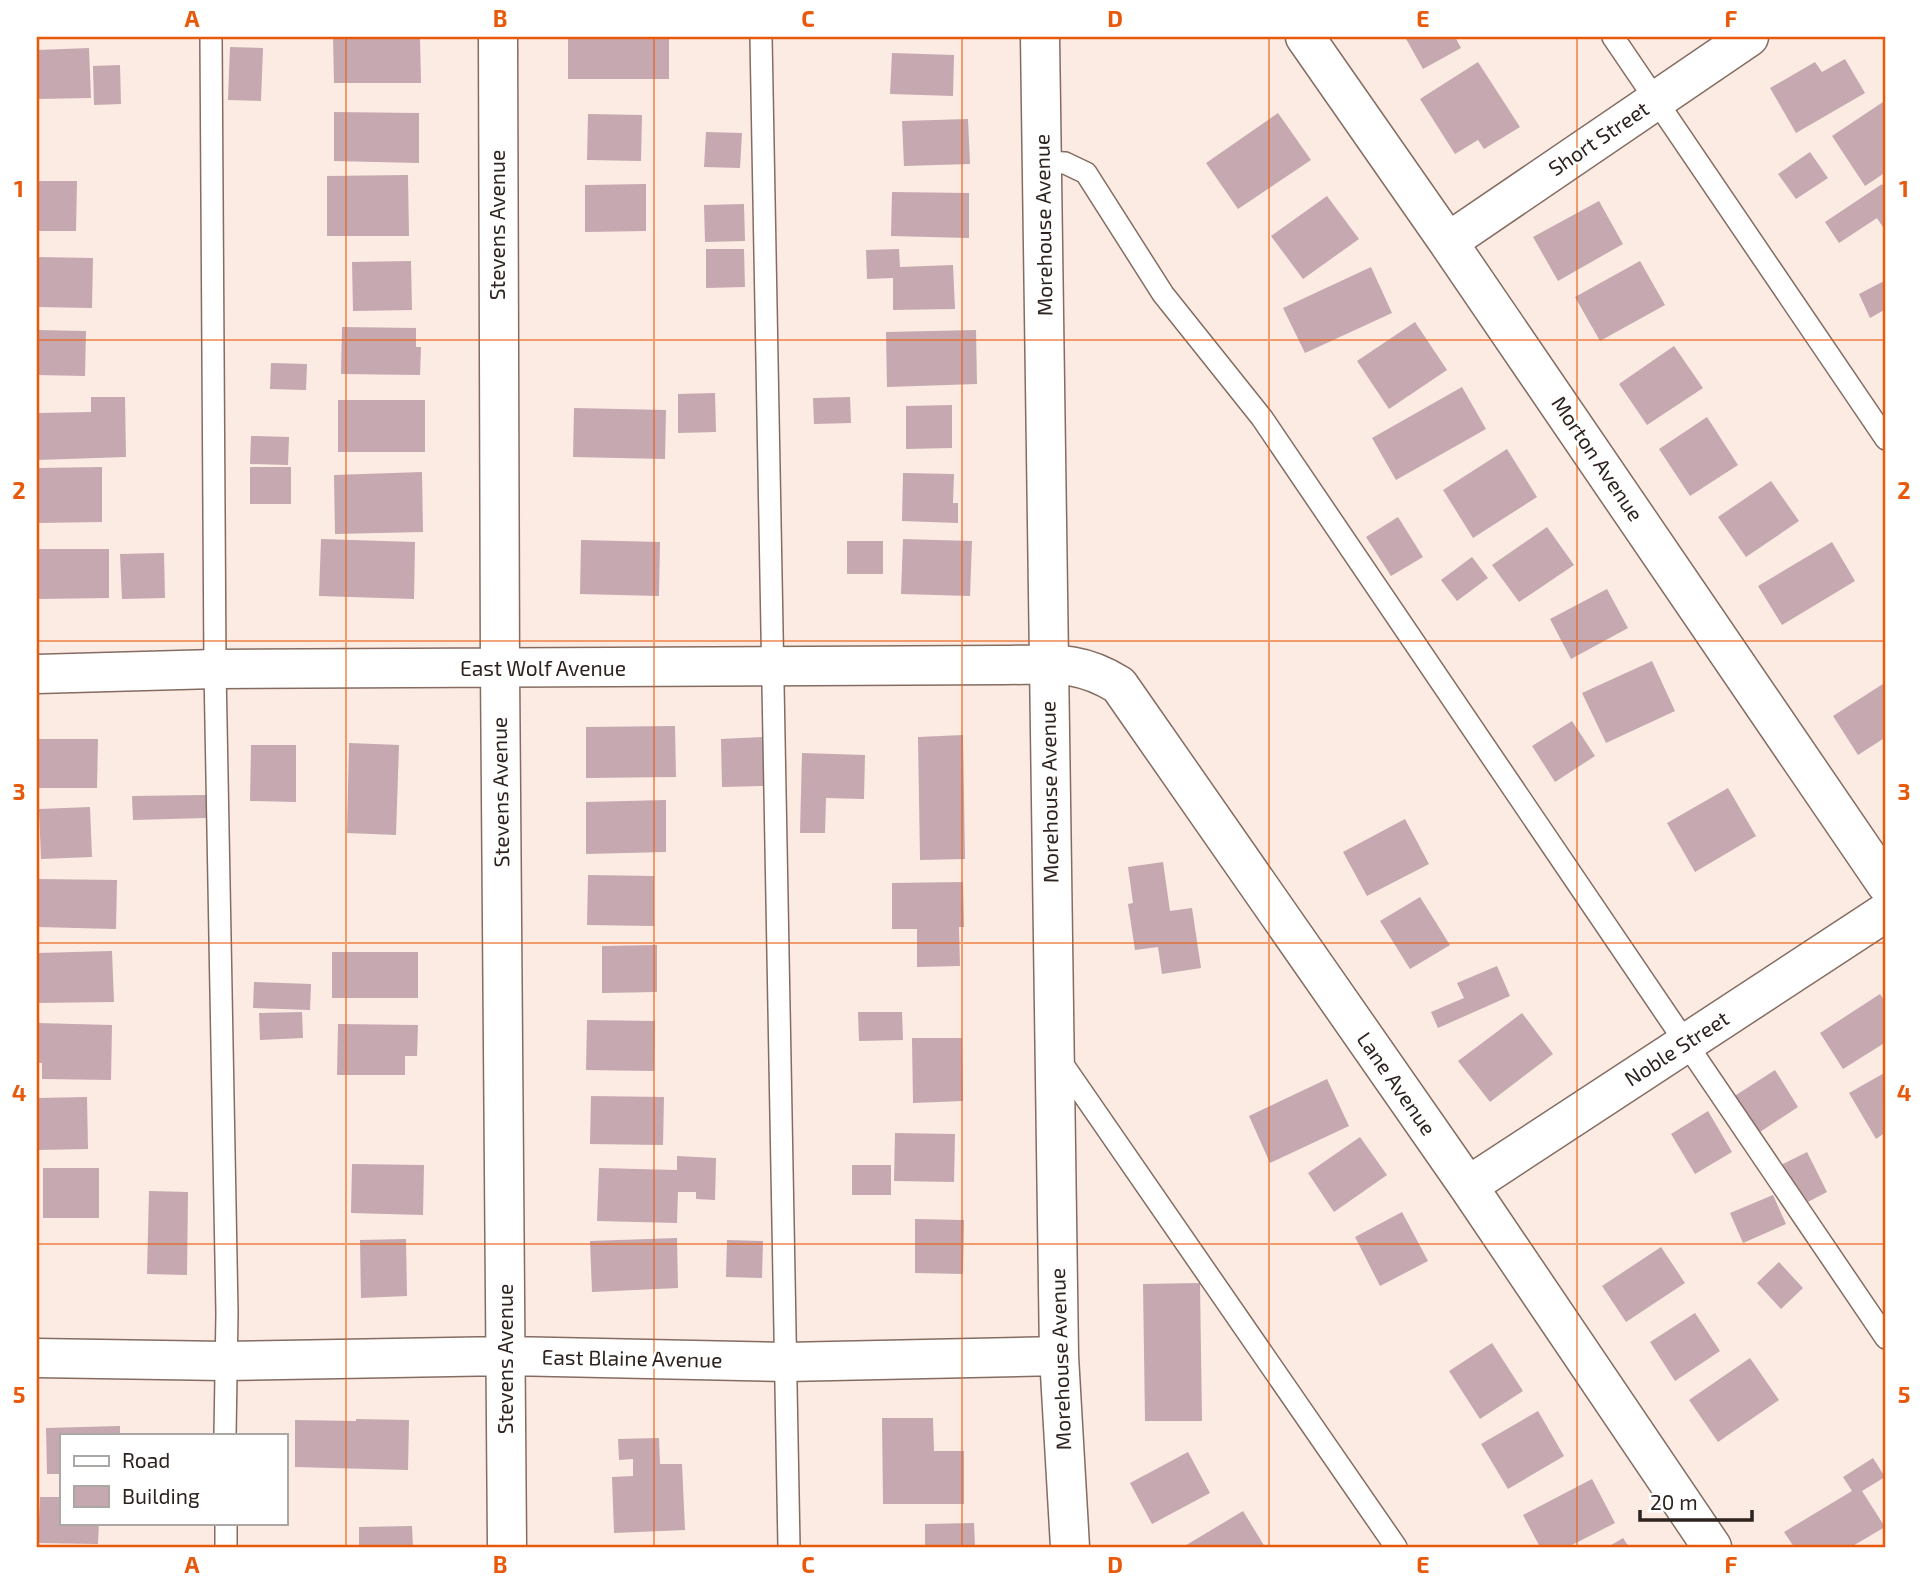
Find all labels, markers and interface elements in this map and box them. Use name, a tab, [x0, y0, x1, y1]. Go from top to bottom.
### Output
text: A	[184, 4, 200, 32]
text: B	[493, 4, 507, 32]
text: C	[801, 4, 815, 32]
text: D	[1107, 4, 1123, 32]
text: E	[1416, 4, 1430, 32]
text: F	[1725, 4, 1738, 32]
street label: Short Street	[1543, 95, 1653, 180]
street label: Morehouse Avenue	[1028, 134, 1057, 316]
street label: Stevens Avenue	[484, 150, 509, 300]
text: 1	[14, 174, 24, 202]
text: 1	[1899, 174, 1909, 202]
street label: Morton Avenue	[1547, 391, 1649, 525]
text: 2	[12, 476, 26, 504]
text: 2	[1897, 476, 1911, 504]
street label: East Wolf Avenue	[460, 655, 626, 680]
street label: Morehouse Avenue	[1034, 701, 1063, 883]
street label: Stevens Avenue	[486, 717, 513, 868]
text: 3	[12, 777, 26, 805]
text: 3	[1897, 777, 1911, 805]
street label: Noble Street	[1619, 1005, 1733, 1091]
street label: Lane Avenue	[1352, 1027, 1442, 1140]
text: 4	[12, 1078, 26, 1106]
text: 4	[1897, 1078, 1911, 1106]
street label: Morehouse Avenue	[1044, 1267, 1075, 1451]
street label: Stevens Avenue	[492, 1284, 517, 1434]
street label: East Blaine Avenue	[541, 1343, 723, 1372]
text: 5	[13, 1380, 25, 1408]
text: 5	[1898, 1380, 1910, 1408]
legend	[60, 1434, 287, 1524]
text: Road	[122, 1447, 170, 1472]
scale bar	[1640, 1479, 1752, 1523]
text: Building	[122, 1483, 200, 1508]
text: 20 m	[1650, 1489, 1698, 1514]
text: A	[184, 1550, 200, 1578]
text: B	[493, 1550, 507, 1578]
text: C	[801, 1550, 815, 1578]
text: D	[1107, 1550, 1123, 1578]
text: E	[1416, 1550, 1430, 1578]
text: F	[1725, 1550, 1738, 1578]

